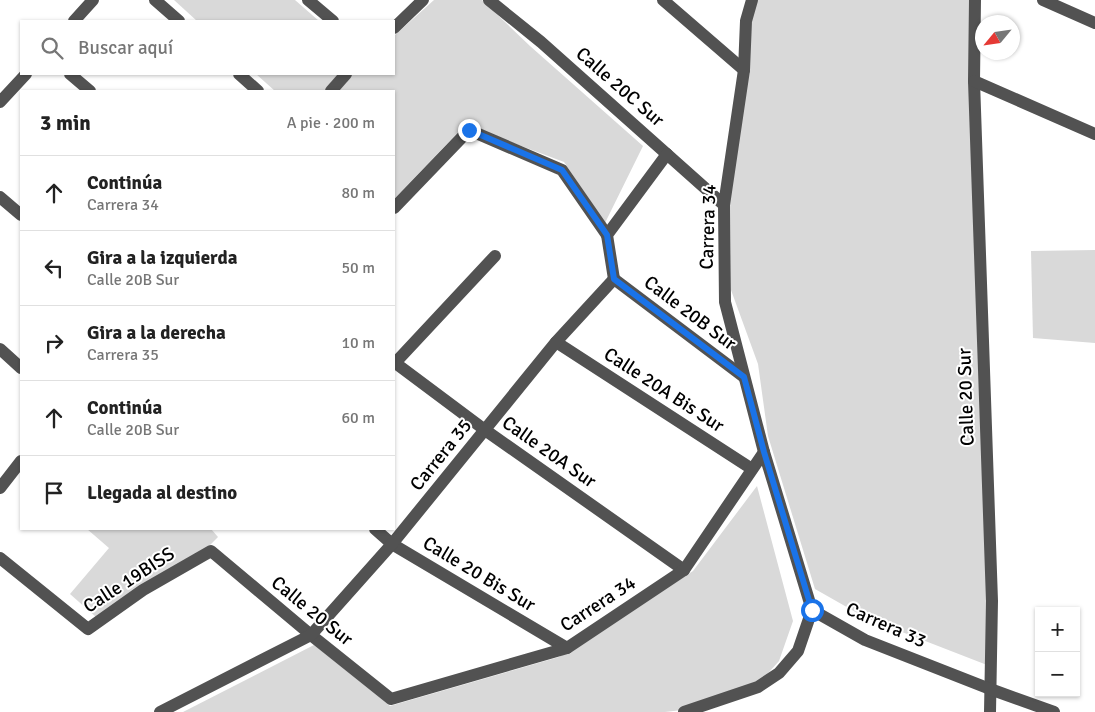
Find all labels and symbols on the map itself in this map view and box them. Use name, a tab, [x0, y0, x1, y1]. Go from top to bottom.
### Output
north arrow	[975, 15, 1020, 60]
street label: Calle 20C Sur	[571, 42, 669, 132]
route end	[458, 119, 481, 142]
street label: Carrera 34	[695, 184, 721, 270]
street label: Calle 20B Sur	[639, 270, 741, 356]
street label: Calle 20A Bis Sur	[599, 342, 729, 438]
street label: Calle 20 Sur	[952, 348, 980, 446]
street label: Calle 20A Sur	[497, 411, 601, 493]
street label: Carrera 35	[405, 414, 477, 496]
street label: Calle 20 Bis Sur	[418, 531, 540, 617]
street label: Calle 19BISS	[79, 542, 179, 618]
street label: Calle 20 Sur	[266, 571, 358, 651]
street label: Carrera 34	[556, 571, 640, 637]
street label: Carrera 33	[842, 597, 930, 653]
route start	[801, 599, 824, 622]

